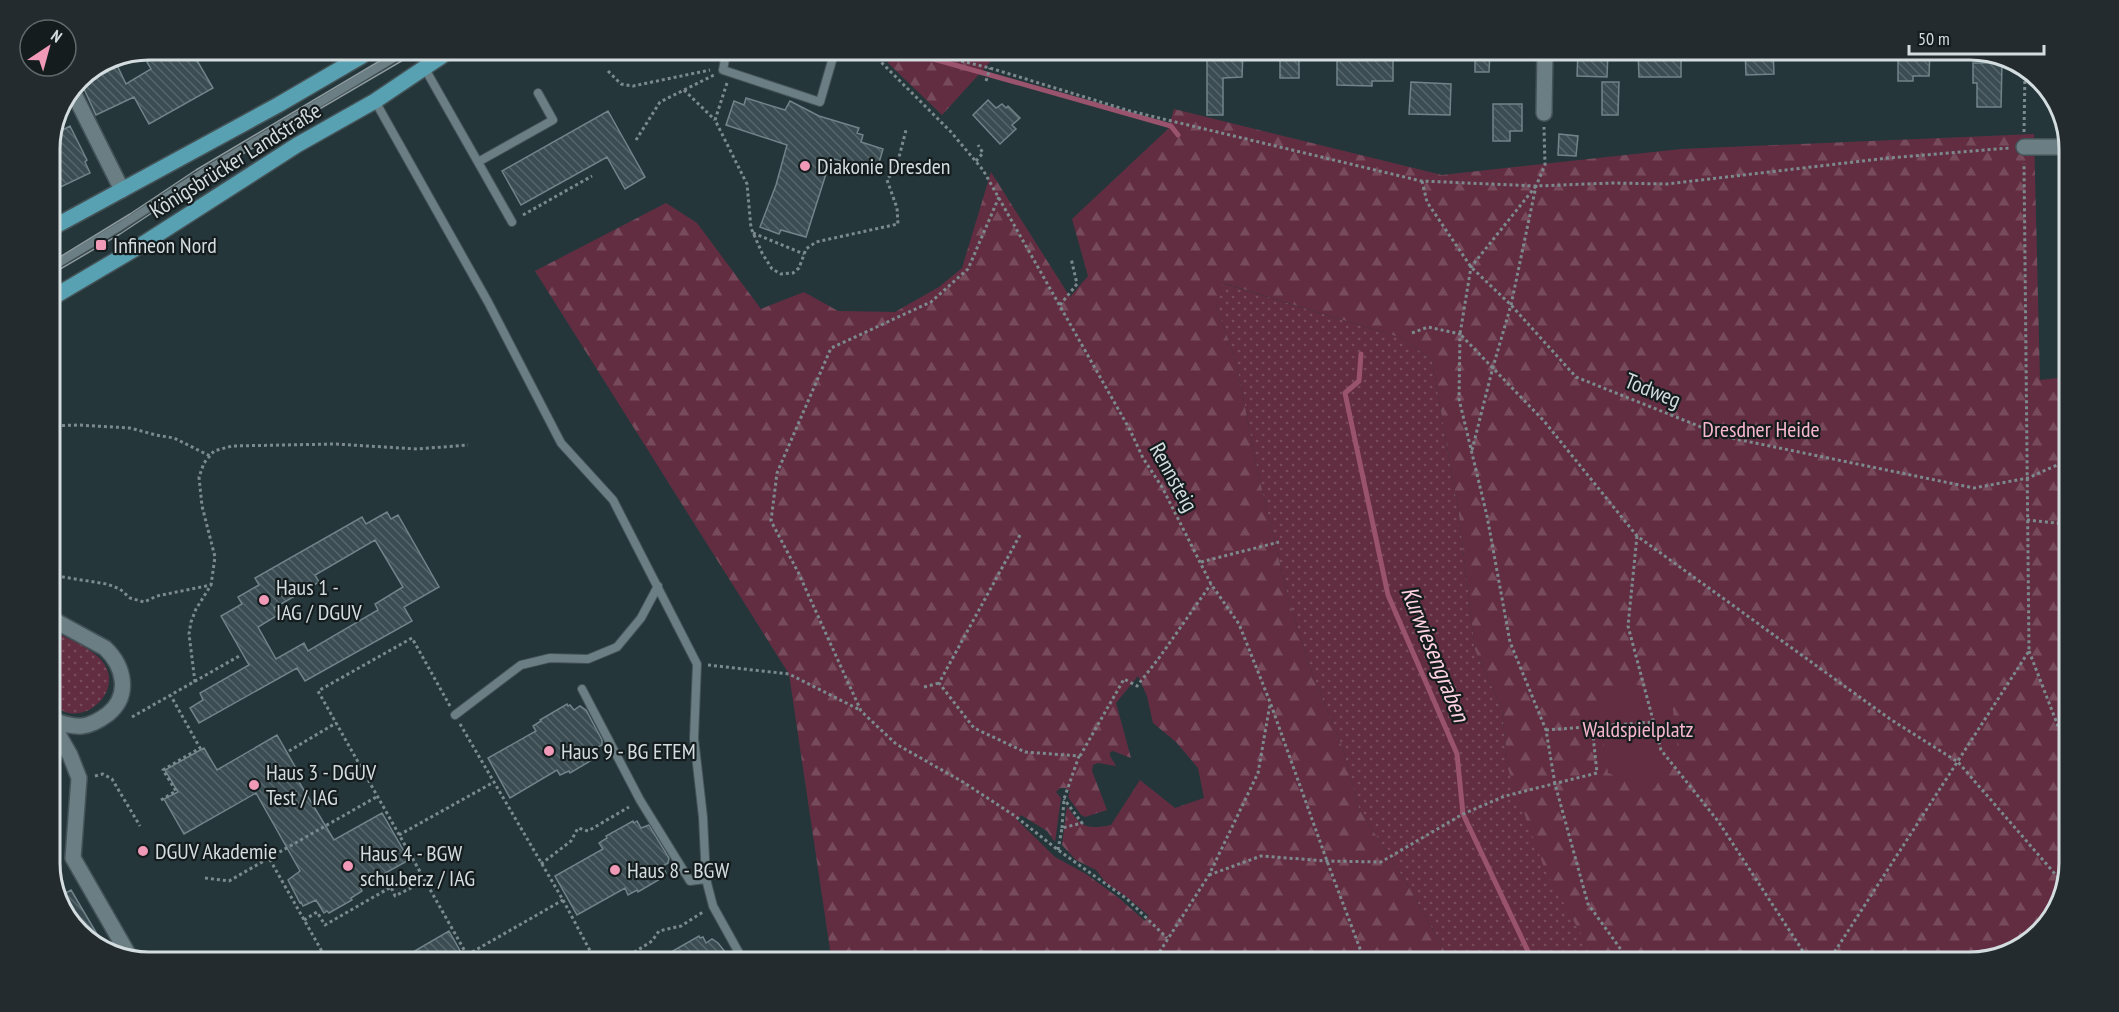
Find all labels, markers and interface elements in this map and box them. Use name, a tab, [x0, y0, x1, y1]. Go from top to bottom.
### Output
north arrow	[18, 18, 78, 78]
scale bar	[1909, 18, 2044, 56]
text: N	[47, 25, 66, 46]
text: 50 m	[1918, 27, 1950, 50]
street label: Königsbrücker Landstraße	[144, 96, 326, 224]
place label: Diakonie Dresden	[817, 152, 951, 180]
marker: Diakonie Dresden	[798, 159, 812, 173]
place label: Infineon Nord	[113, 231, 217, 259]
marker: Infineon Nord	[94, 238, 108, 252]
street label: Todweg	[1621, 366, 1685, 414]
park label: Dresdner Heide	[1702, 415, 1820, 443]
street label: Rennsteig	[1144, 438, 1204, 516]
place label: Haus 1 - IAG / DGUV	[276, 573, 363, 626]
water label: Kurwiesengraben	[1394, 581, 1477, 728]
marker: Haus 1 - IAG / DGUV	[257, 593, 271, 607]
park label: Waldspielplatz	[1583, 715, 1694, 743]
place label: Haus 9 - BG ETEM	[561, 737, 696, 765]
marker: Haus 9 - BG ETEM	[542, 744, 556, 758]
place label: Haus 3 - DGUV Test / IAG	[266, 758, 377, 811]
marker: Haus 3 - DGUV Test / IAG	[247, 778, 261, 792]
place label: DGUV Akademie	[155, 837, 277, 865]
place label: Haus 4 - BGW schu.ber.z / IAG	[360, 839, 475, 892]
marker: DGUV Akademie	[136, 844, 150, 858]
place label: Haus 8 - BGW	[627, 856, 729, 884]
marker: Haus 4 - BGW schu.ber.z / IAG	[341, 859, 355, 873]
marker: Haus 8 - BGW	[608, 863, 622, 877]

